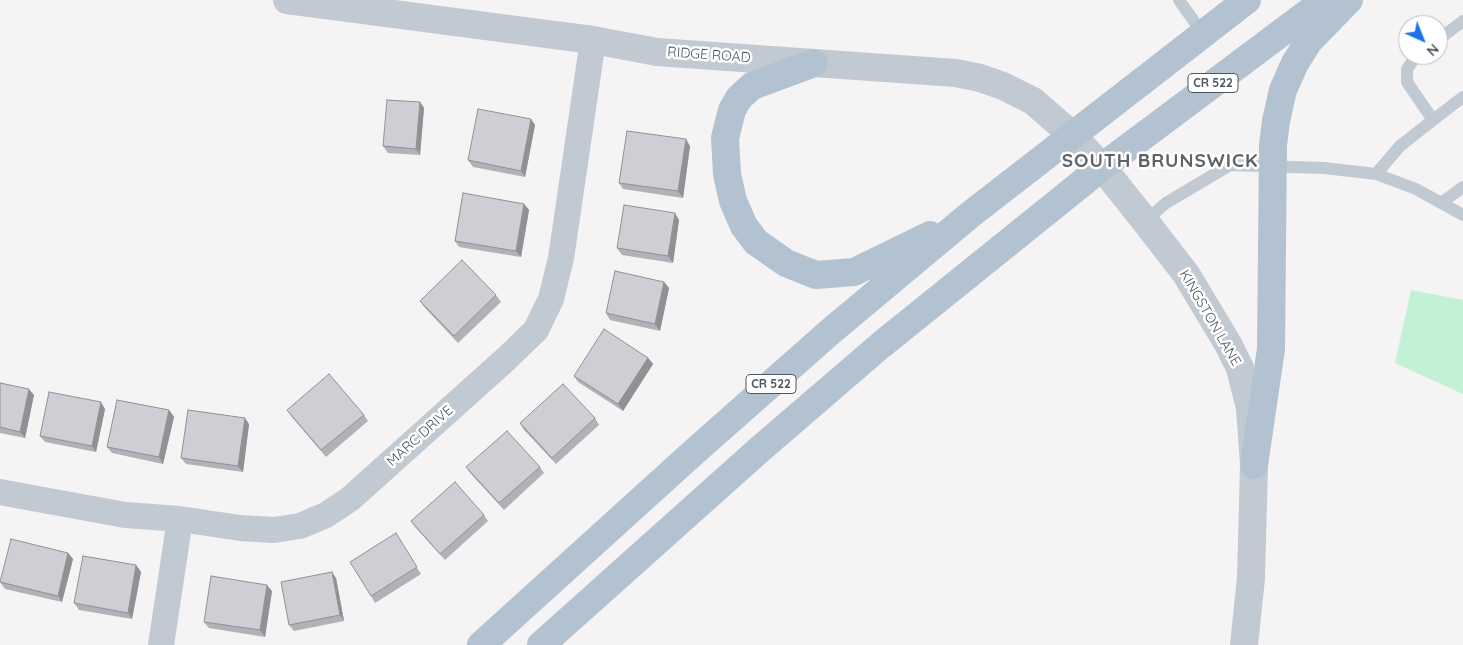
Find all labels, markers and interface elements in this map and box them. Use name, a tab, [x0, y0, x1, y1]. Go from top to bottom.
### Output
north arrow	[1398, 15, 1448, 65]
text: N	[1423, 40, 1443, 60]
street label: RIDGE ROAD	[667, 44, 751, 66]
road number: CR 522	[1188, 74, 1238, 92]
district label: SOUTH BRUNSWICK	[1060, 150, 1260, 172]
street label: KINGSTON LANE	[1176, 267, 1244, 369]
road number: CR 522	[746, 374, 796, 394]
street label: MARC DRIVE	[384, 402, 456, 470]

